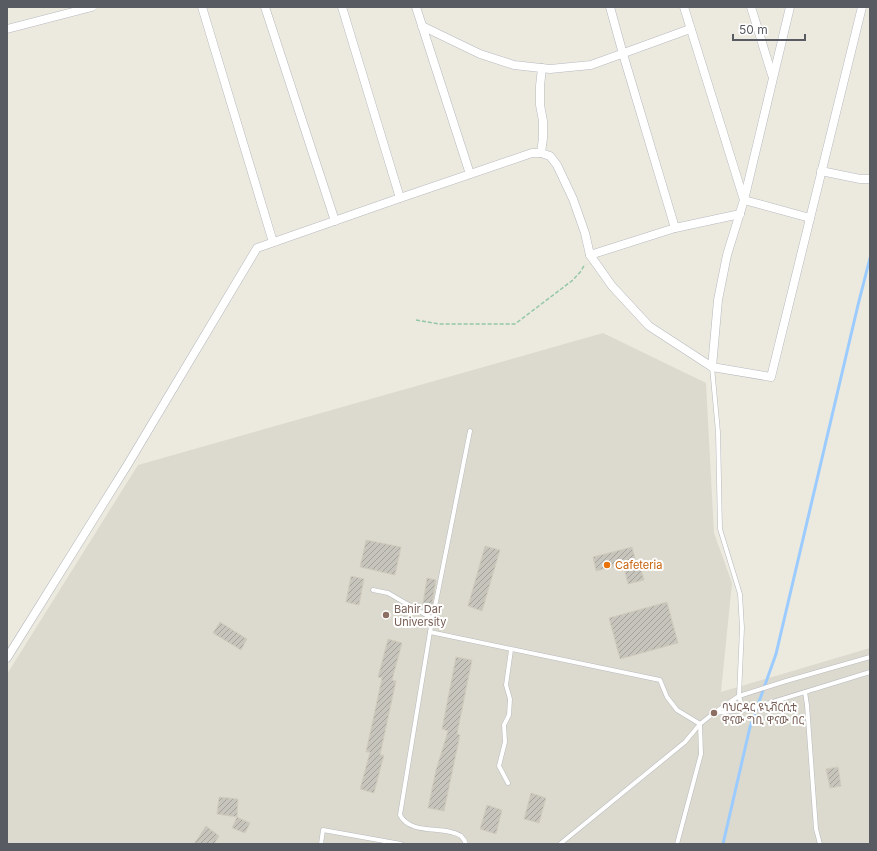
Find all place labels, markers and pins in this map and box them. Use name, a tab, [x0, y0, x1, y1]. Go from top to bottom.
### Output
place label: Cafeteria	[615, 558, 662, 572]
marker: Cafeteria	[602, 560, 612, 570]
place label: Bahir Dar University	[394, 602, 446, 629]
marker: Bahir Dar University	[381, 610, 391, 620]
place label: ባህርዳር ዩኒቭርሲቲ ዋናው ግቢ ዋናው በር	[722, 700, 804, 727]
marker: ባህርዳር ዩኒቭርሲቲ ዋናው ግቢ ዋናው በር	[709, 708, 719, 718]

